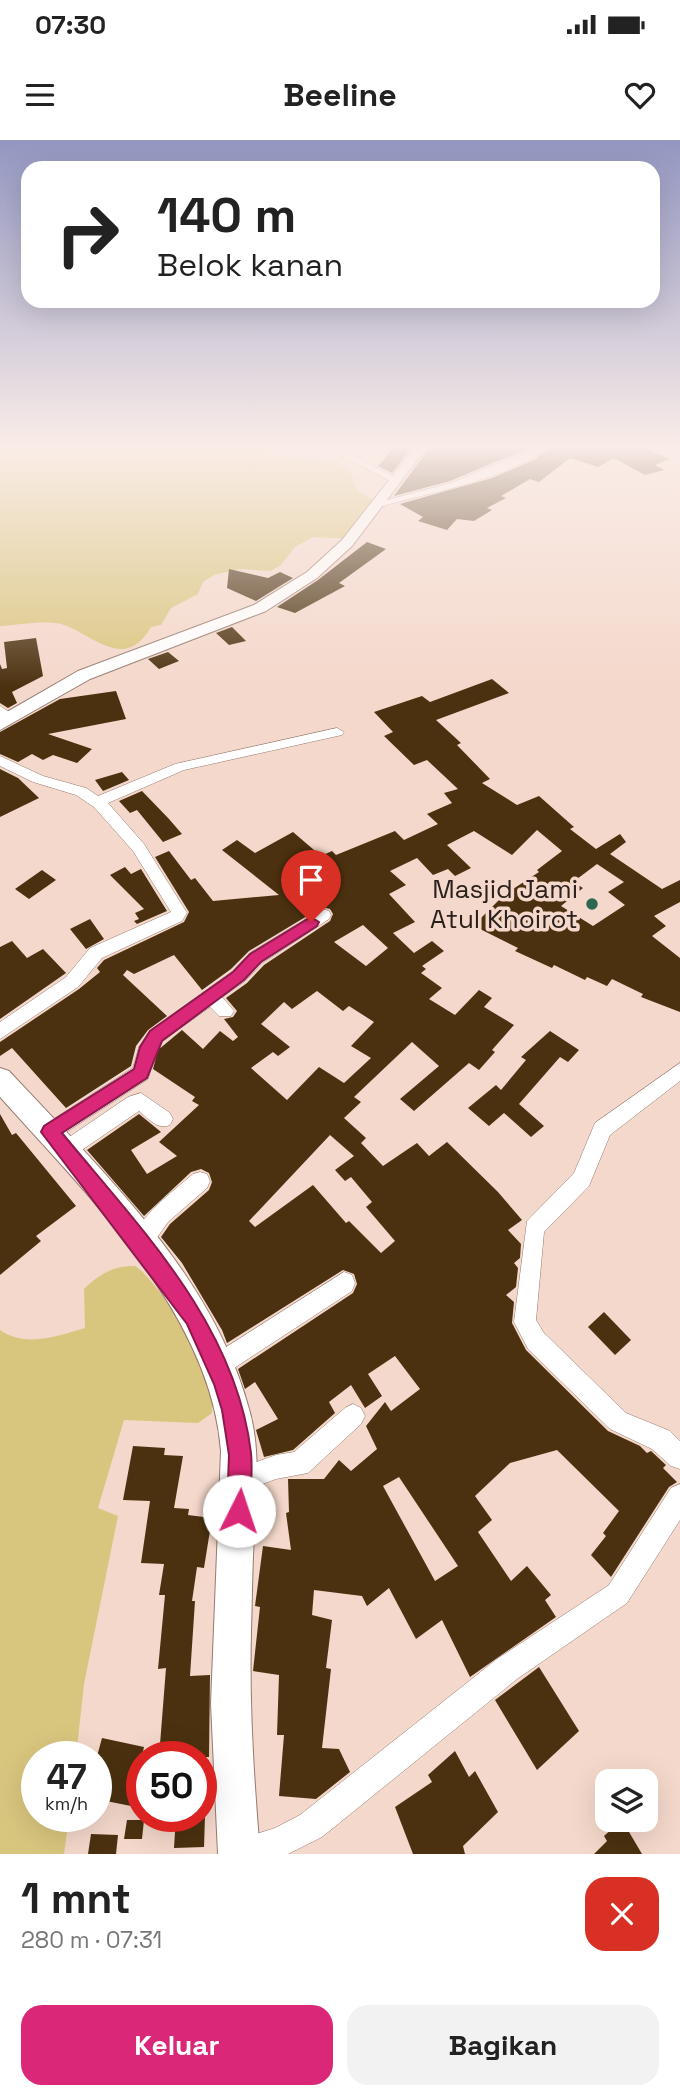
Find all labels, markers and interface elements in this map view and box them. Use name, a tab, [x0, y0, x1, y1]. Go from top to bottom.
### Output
text: 07:30	[35, 8, 106, 42]
text: Beeline	[283, 75, 397, 115]
icon: menu	[21, 76, 59, 114]
icon: heart	[621, 76, 659, 114]
text: 140 m	[157, 184, 296, 246]
icon: right	[42, 189, 133, 280]
text: Belok kanan	[157, 245, 343, 285]
pin	[281, 850, 341, 922]
icon: arrive	[292, 861, 330, 899]
place label: Masjid Jami Atul Khoirot	[430, 872, 578, 936]
marker: Masjid Jami Atul Khoirot	[584, 896, 600, 912]
position arrow	[202, 1474, 276, 1548]
speed limit sign: 50	[126, 1741, 217, 1832]
text: 47	[46, 1755, 87, 1799]
map controls	[595, 1769, 658, 1832]
button: layers	[595, 1769, 658, 1832]
text: km/h	[45, 1792, 88, 1815]
text: 1 mnt	[21, 1872, 131, 1925]
button: close	[585, 1877, 659, 1951]
text: 280 m · 07:31	[21, 1925, 162, 1955]
button: Keluar	[21, 2005, 333, 2085]
button: Bagikan	[347, 2005, 659, 2085]

